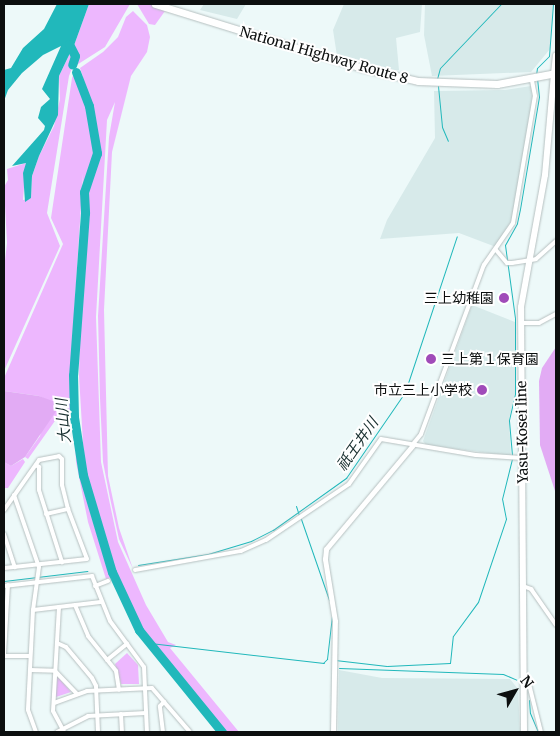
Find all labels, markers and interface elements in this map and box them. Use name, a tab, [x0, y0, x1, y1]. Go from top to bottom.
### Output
street label: National Highway Route 8	[238, 23, 410, 87]
place label: 三上幼稚園	[424, 290, 494, 306]
marker: 三上幼稚園	[498, 292, 510, 304]
place label: 三上第１保育園	[441, 351, 539, 367]
marker: 三上第１保育園	[425, 353, 437, 365]
street label: Yasu-Kosei line	[513, 381, 531, 483]
place label: 市立三上小学校	[374, 382, 472, 398]
marker: 市立三上小学校	[476, 384, 488, 396]
water label: 大山川	[52, 398, 74, 444]
water label: 祇王井川	[332, 414, 382, 474]
north arrow	[490, 666, 540, 716]
text: N	[516, 672, 537, 692]

